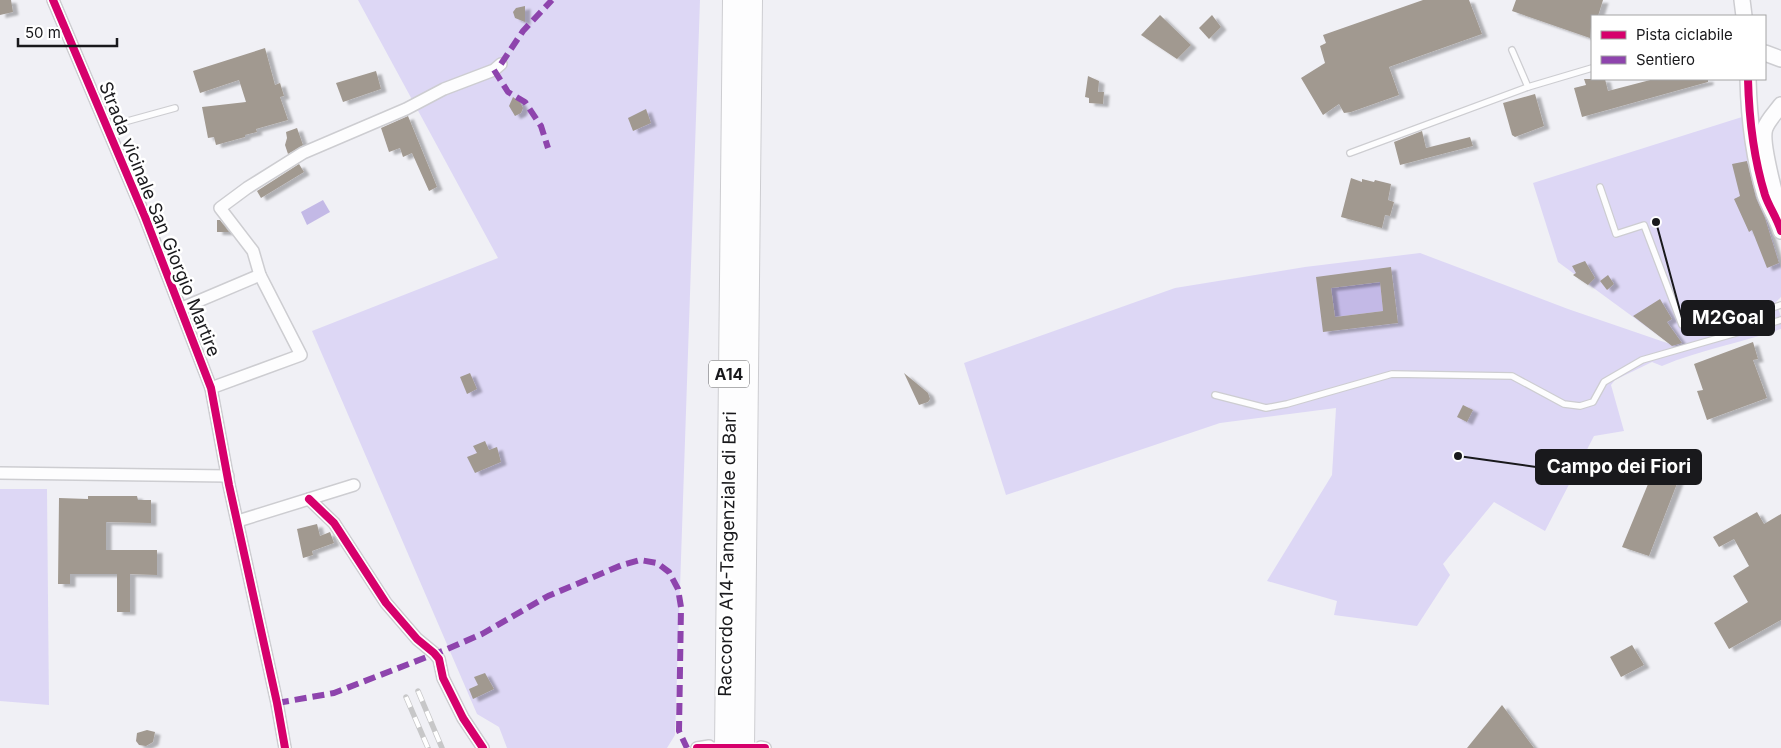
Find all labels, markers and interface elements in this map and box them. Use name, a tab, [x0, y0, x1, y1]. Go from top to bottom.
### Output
scale bar	[18, 15, 116, 47]
legend	[1591, 15, 1766, 80]
text: 50 m	[25, 23, 61, 42]
text: Pista ciclabile	[1636, 25, 1733, 44]
text: Sentiero	[1636, 50, 1695, 69]
street label: Strada vicinale San Giorgio Martire	[95, 78, 225, 360]
callout: M2Goal	[1682, 301, 1774, 335]
text: M2Goal	[1692, 306, 1764, 329]
road number: A14	[709, 360, 749, 388]
street label: Raccordo A14-Tangenziale di Bari	[714, 411, 740, 697]
callout: Campo dei Fiori	[1536, 450, 1701, 484]
text: Campo dei Fiori	[1547, 455, 1691, 478]

